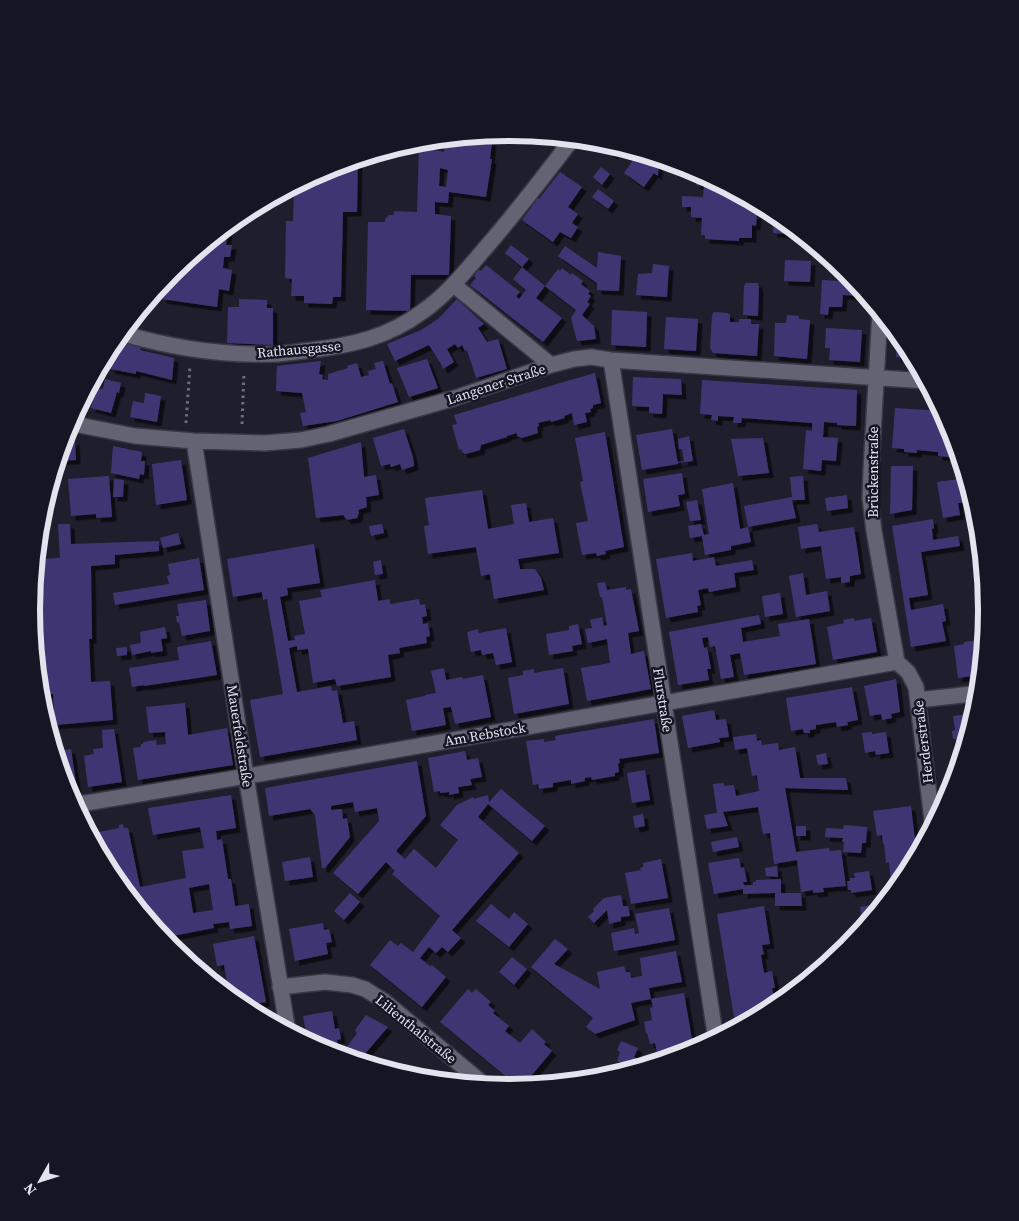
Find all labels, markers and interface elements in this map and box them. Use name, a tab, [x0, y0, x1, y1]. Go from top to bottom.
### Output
street label: Rathausgasse	[256, 335, 342, 363]
street label: Langener Straße	[444, 359, 548, 409]
street label: Brückenstraße	[863, 426, 883, 518]
street label: Flurstraße	[648, 666, 678, 734]
street label: Mauerfeldstraße	[222, 683, 258, 789]
street label: Herderstraße	[908, 699, 938, 785]
street label: Am Rebstock	[443, 717, 527, 751]
street label: Lilienthalstraße	[371, 990, 461, 1068]
north arrow	[15, 1156, 65, 1206]
text: N	[19, 1179, 41, 1199]

